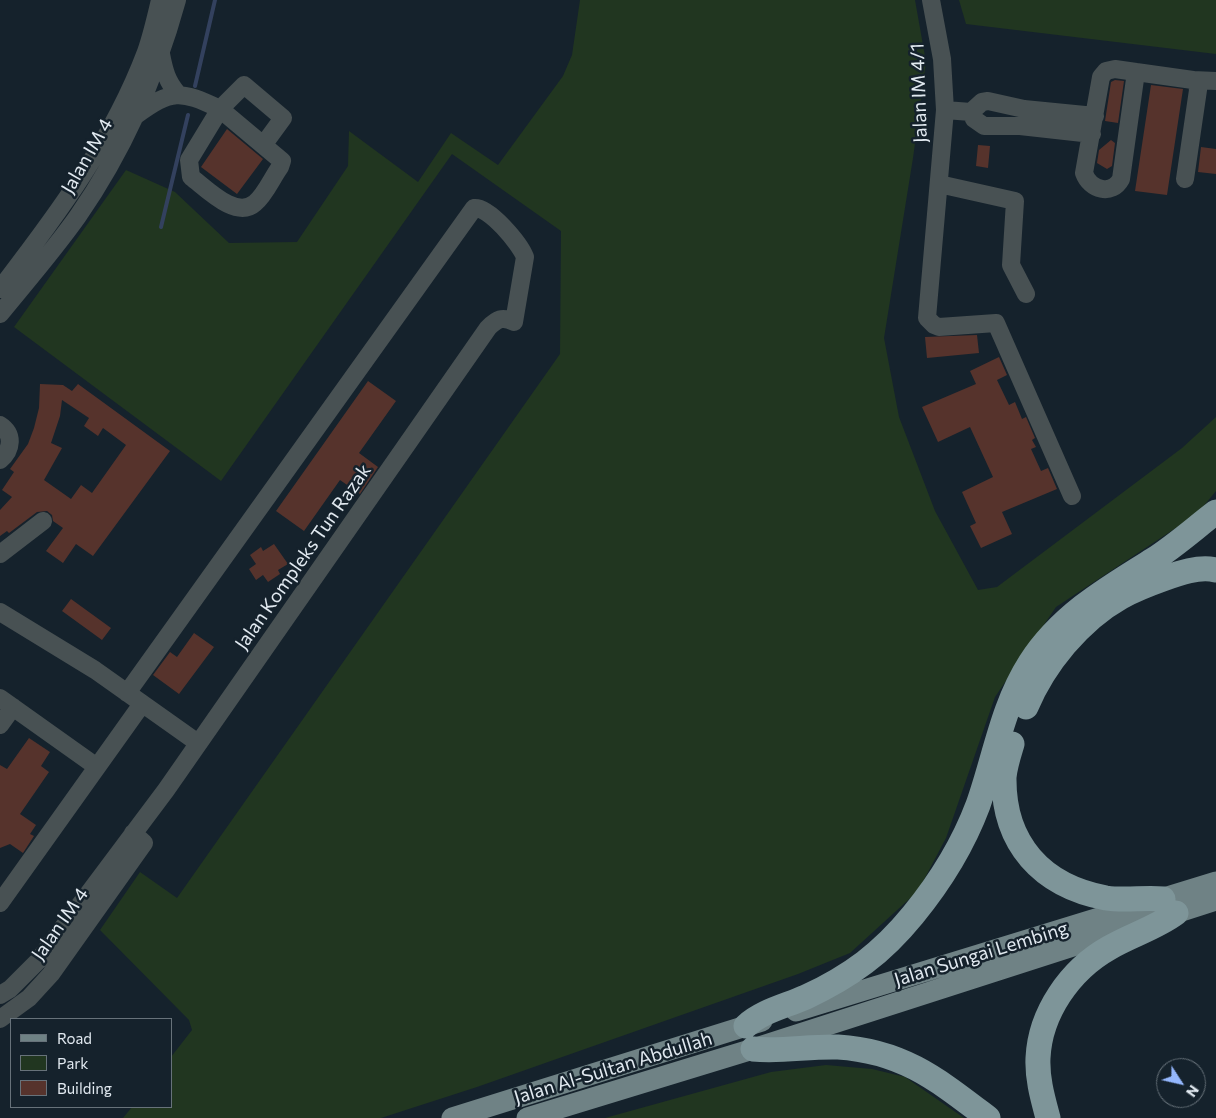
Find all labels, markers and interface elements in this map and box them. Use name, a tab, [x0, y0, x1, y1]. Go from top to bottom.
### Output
street label: Jalan IM 4/1	[906, 43, 932, 143]
street label: Jalan IM 4	[56, 114, 118, 198]
street label: Jalan Kompleks Tun Razak	[230, 460, 376, 654]
street label: Jalan IM 4	[27, 883, 93, 965]
street label: Jalan Sungai Lembing	[891, 917, 1071, 991]
legend	[10, 1018, 172, 1108]
street label: Jalan Al-Sultan Abdullah	[511, 1027, 715, 1109]
text: Road	[57, 1029, 92, 1047]
text: Park	[57, 1054, 88, 1072]
north arrow	[1156, 1058, 1206, 1108]
text: Building	[57, 1079, 112, 1097]
text: N	[1183, 1082, 1203, 1100]

